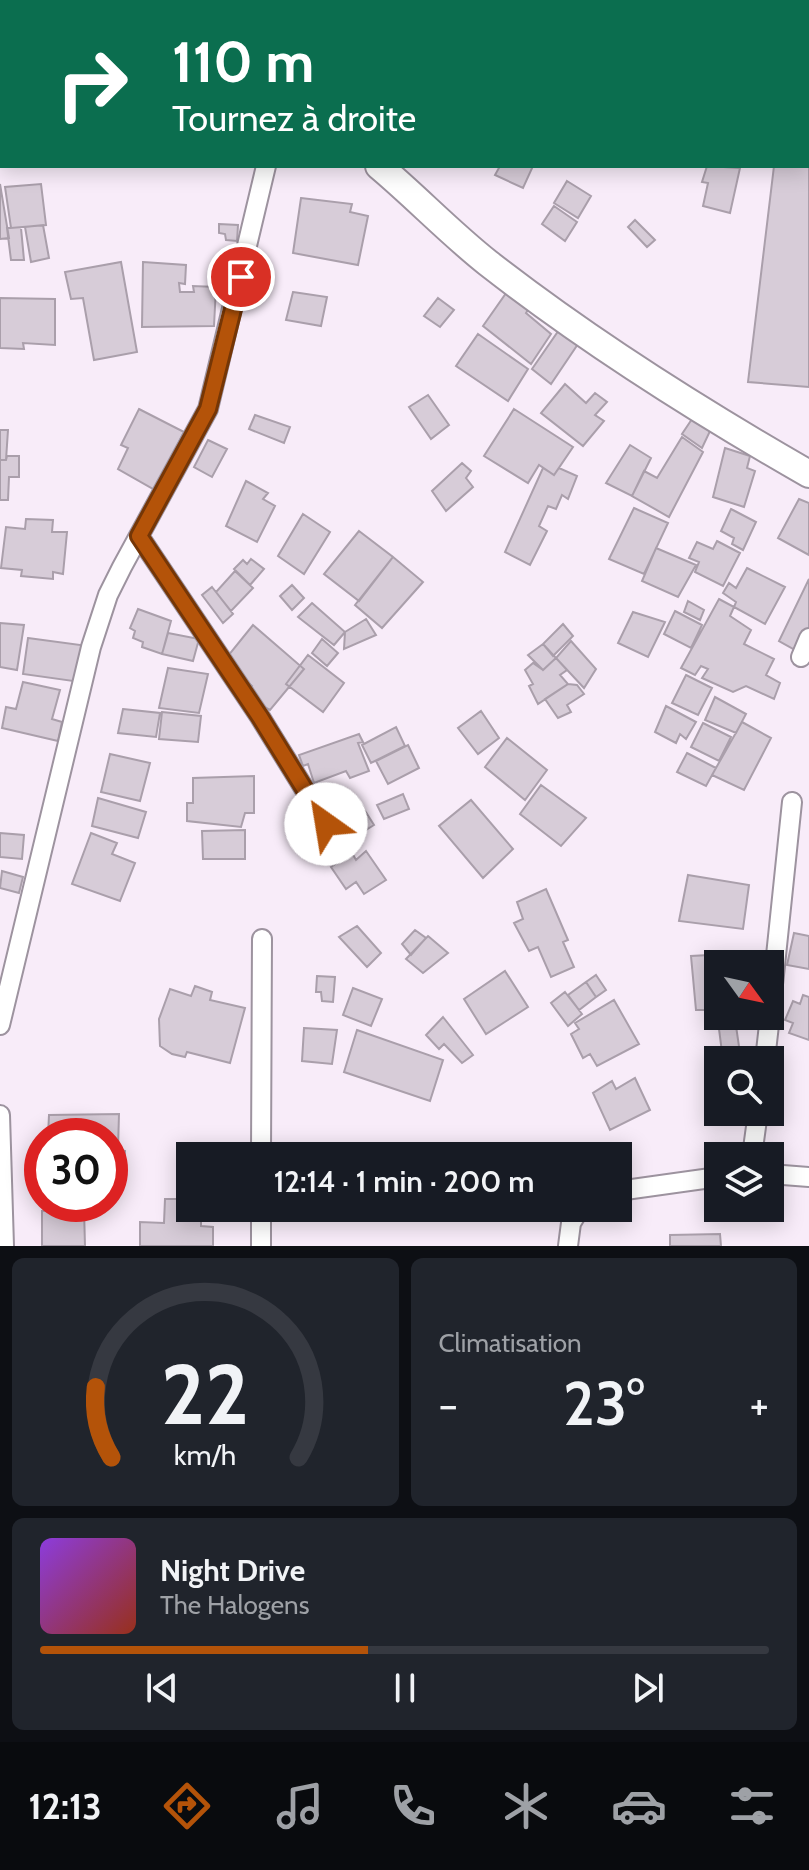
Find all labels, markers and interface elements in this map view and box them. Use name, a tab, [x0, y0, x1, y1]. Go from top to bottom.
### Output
text: 110 m	[172, 28, 314, 96]
icon: right	[40, 32, 144, 136]
text: Tournez à droite	[172, 96, 416, 140]
pin	[207, 243, 275, 311]
icon: arrive	[219, 255, 263, 299]
position arrow	[284, 782, 368, 866]
north arrow	[704, 950, 784, 1030]
map controls	[704, 950, 784, 1222]
button: search	[704, 1046, 784, 1126]
speed limit sign: 30	[24, 1118, 128, 1222]
button: layers	[704, 1142, 784, 1222]
text: 12:14 · 1 min · 200 m	[274, 1163, 534, 1200]
text: Climatisation	[439, 1327, 582, 1359]
text: 22	[161, 1344, 249, 1445]
text: 23°	[563, 1367, 644, 1440]
text: −	[439, 1378, 458, 1431]
text: +	[750, 1378, 769, 1431]
text: km/h	[174, 1437, 237, 1472]
text: Night Drive	[160, 1552, 305, 1589]
text: The Halogens	[160, 1589, 309, 1621]
icon: previous	[140, 1666, 184, 1710]
icon: pause	[383, 1666, 427, 1710]
icon: next	[626, 1666, 670, 1710]
icon: directions	[159, 1778, 215, 1834]
icon: music	[272, 1778, 328, 1834]
icon: phone	[385, 1778, 441, 1834]
icon: climate	[498, 1778, 554, 1834]
icon: car	[611, 1778, 667, 1834]
icon: filters	[724, 1778, 780, 1834]
text: 12:13	[29, 1784, 102, 1828]

